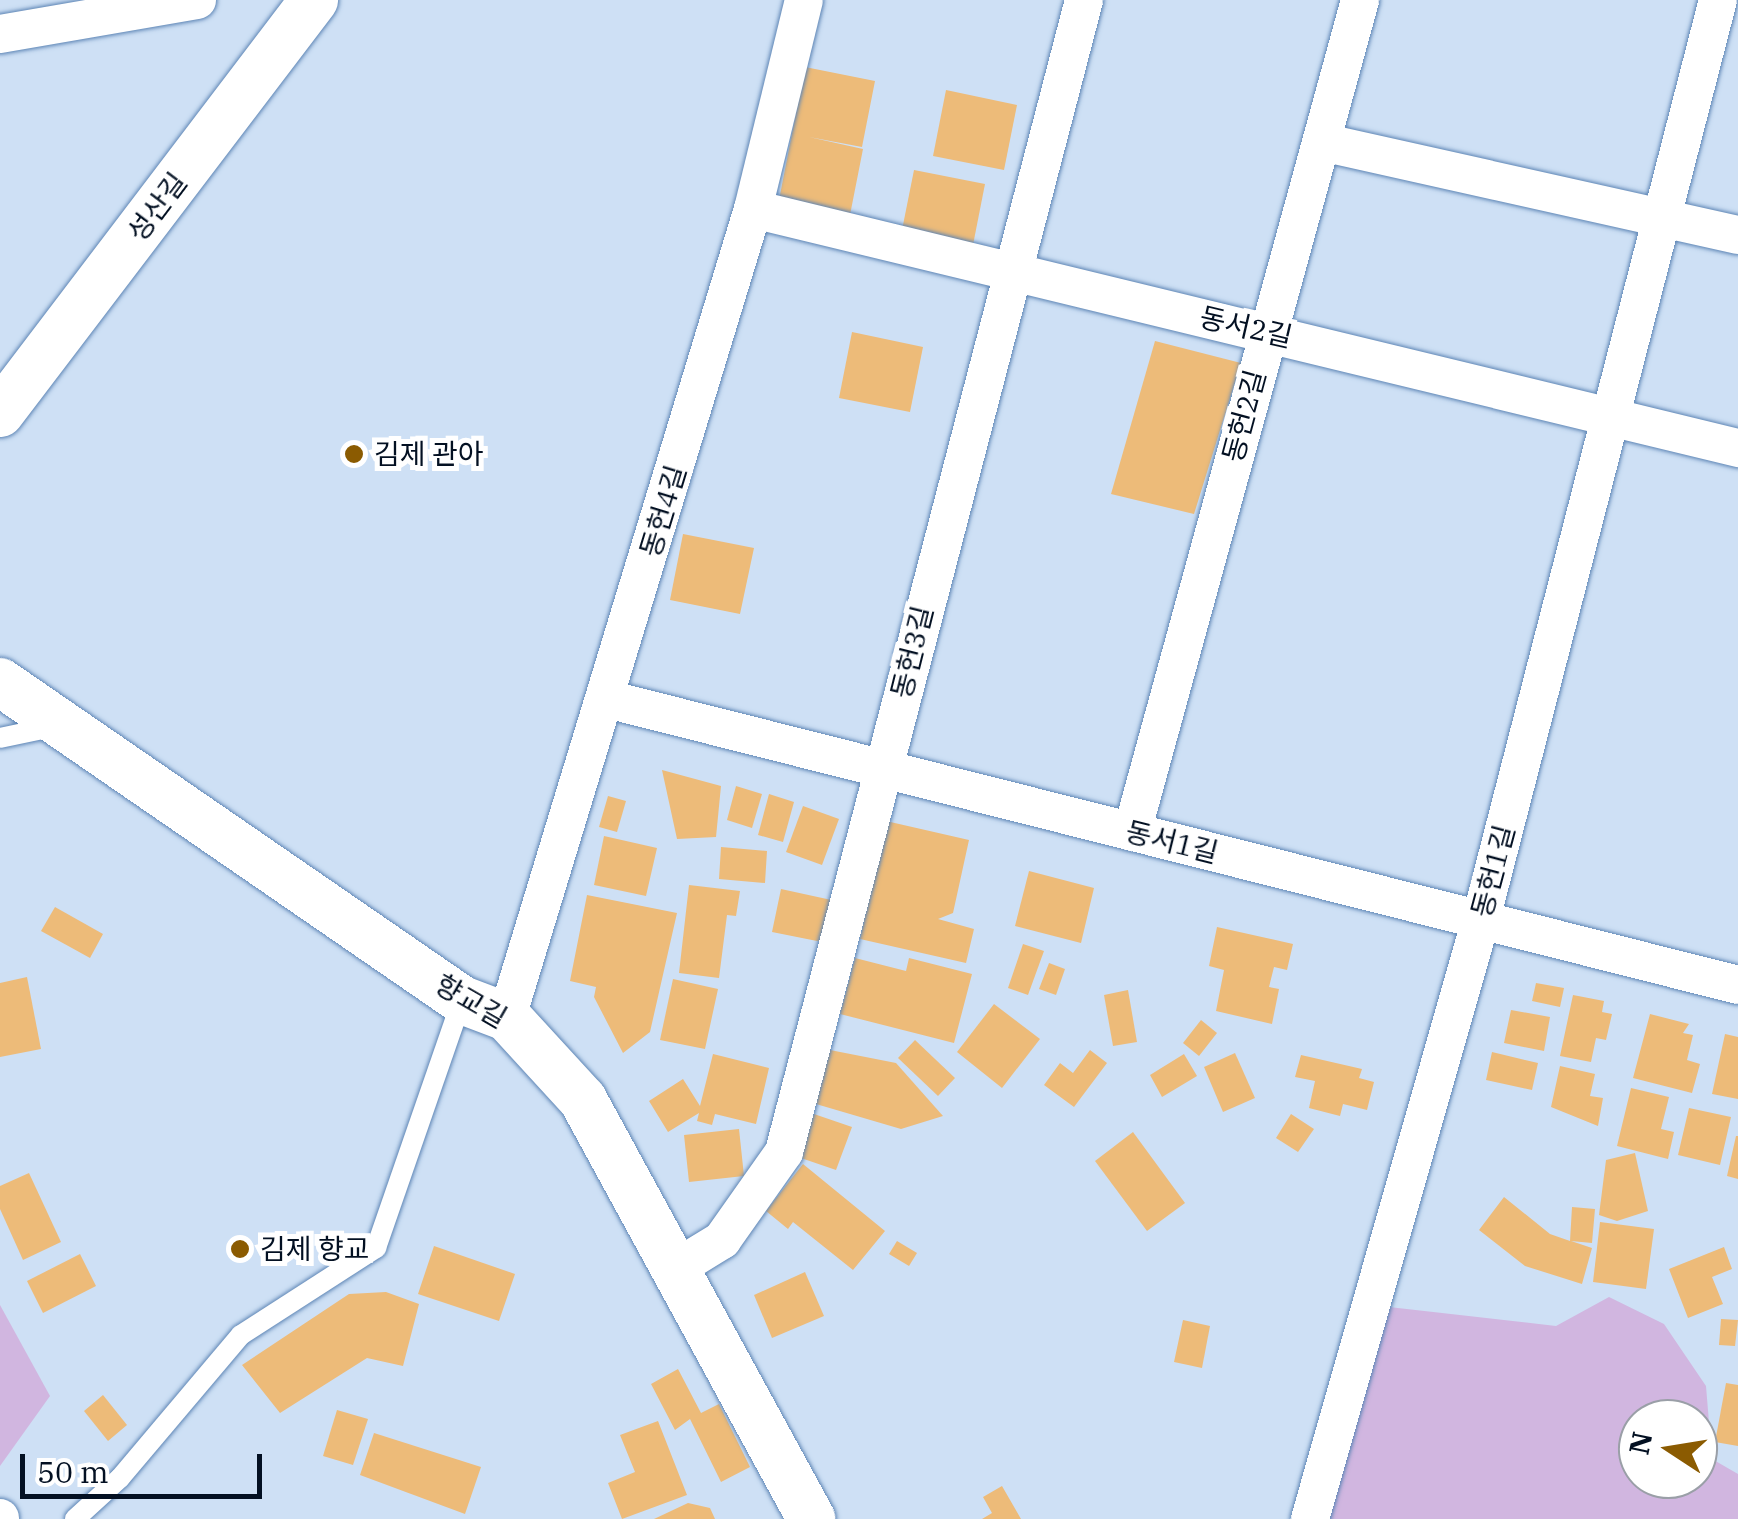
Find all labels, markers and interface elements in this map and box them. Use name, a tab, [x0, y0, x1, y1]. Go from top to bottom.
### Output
street label: 성산길	[120, 166, 194, 248]
street label: 동서2길	[1196, 300, 1296, 354]
street label: 동헌2길	[1216, 366, 1272, 466]
place label: 김제 관아	[374, 437, 484, 471]
marker: 김제 관아	[343, 443, 365, 465]
street label: 동헌4길	[633, 461, 693, 561]
street label: 동헌3길	[884, 602, 940, 702]
street label: 동서1길	[1122, 814, 1222, 870]
street label: 동헌1길	[1465, 821, 1521, 921]
street label: 향교길	[429, 967, 513, 1035]
place label: 김제 향교	[260, 1232, 370, 1266]
marker: 김제 향교	[229, 1238, 251, 1260]
north arrow	[1618, 1399, 1718, 1499]
text: N	[1620, 1428, 1661, 1458]
scale bar	[25, 1434, 268, 1496]
text: 50 m	[37, 1452, 109, 1491]

